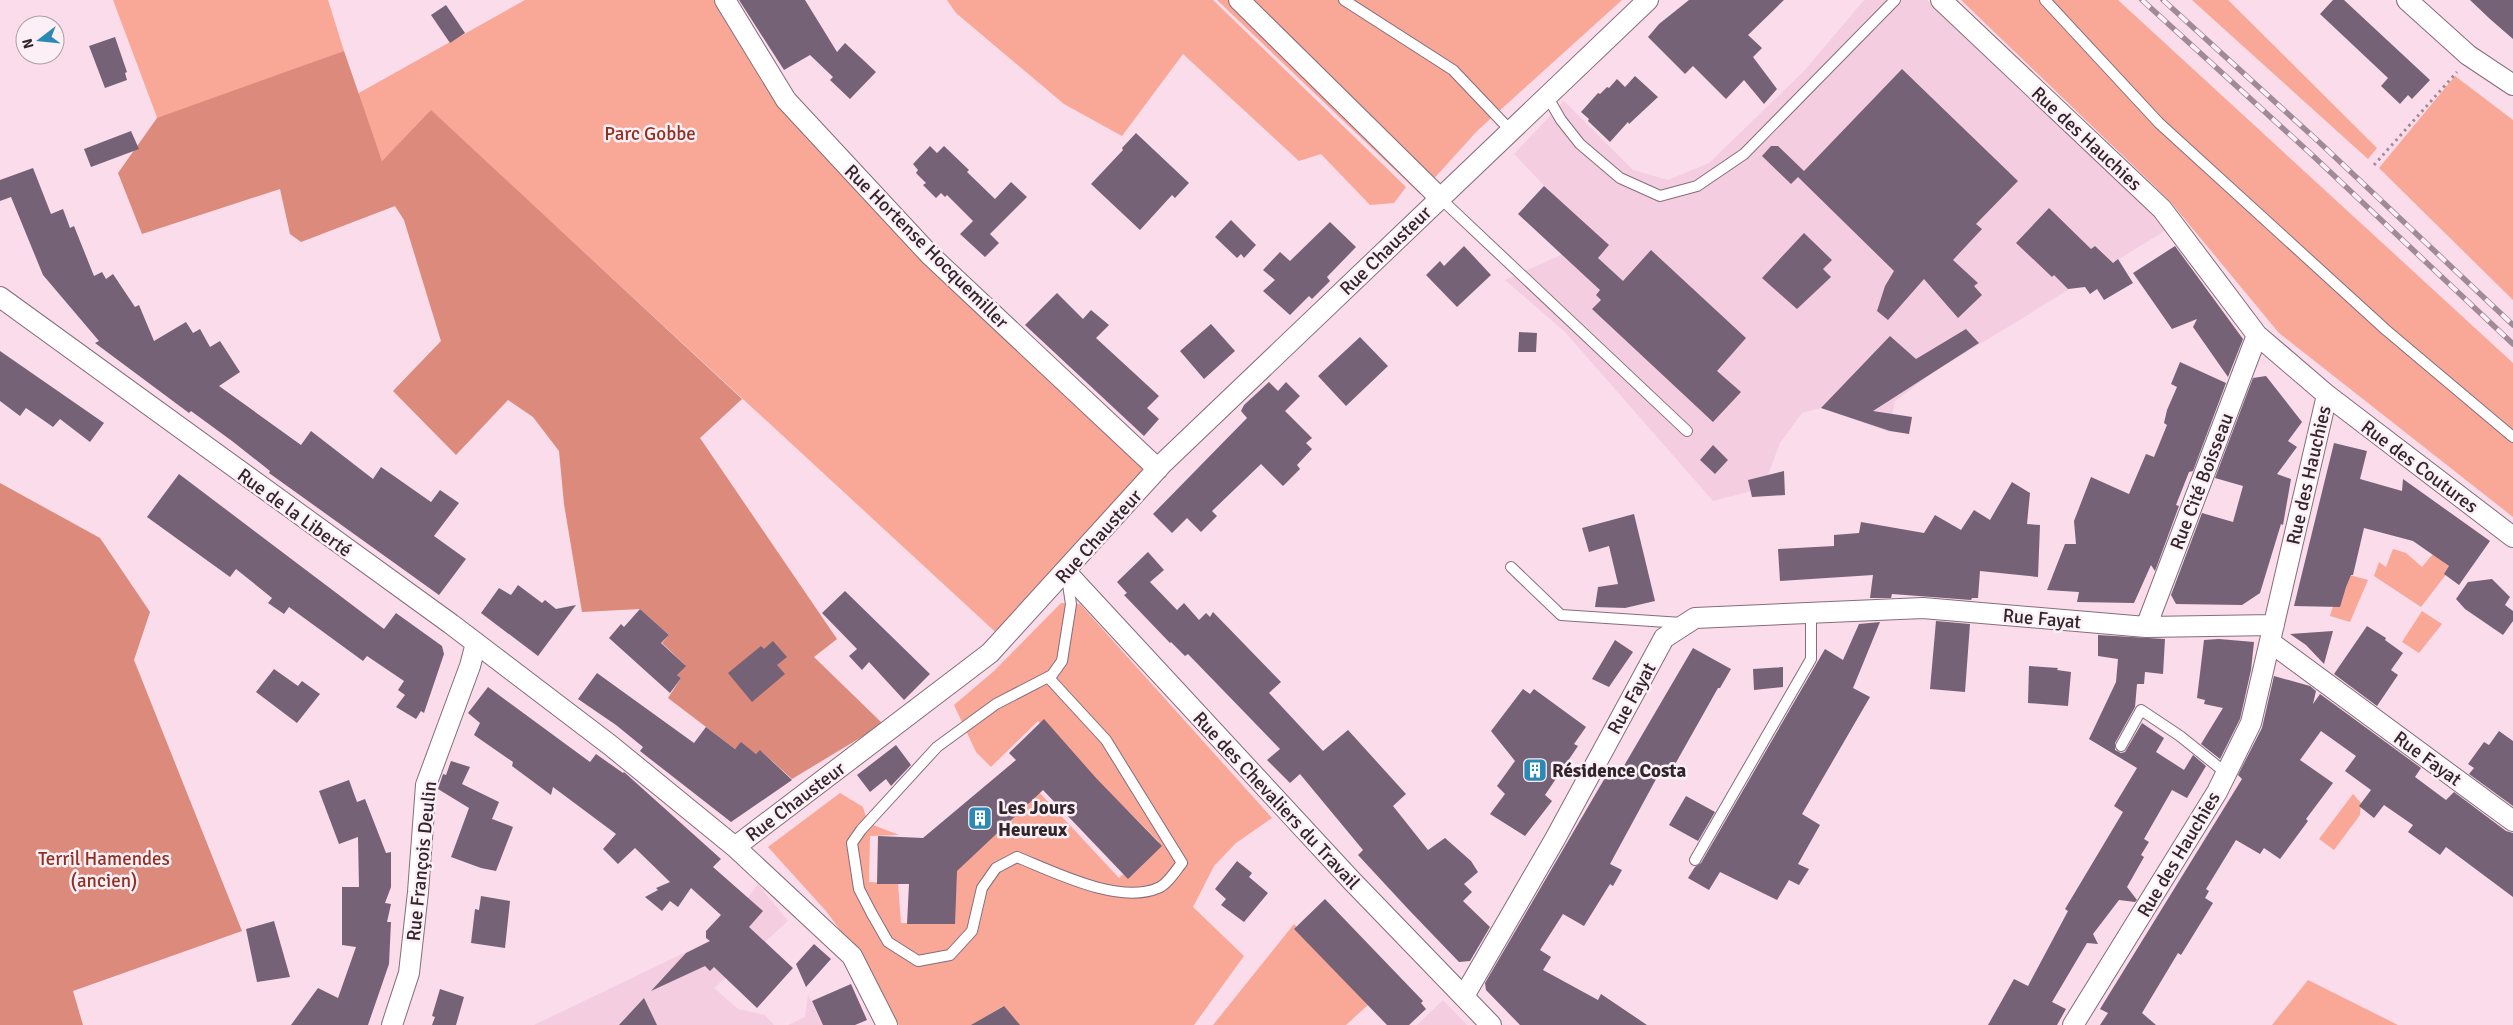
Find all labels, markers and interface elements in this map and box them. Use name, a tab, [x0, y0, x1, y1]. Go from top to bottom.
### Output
north arrow	[15, 15, 65, 65]
text: N	[18, 36, 37, 50]
street label: Rue des Hauchies	[2026, 81, 2146, 196]
park label: Parc Gobbe	[604, 122, 696, 146]
street label: Rue Hortense Hocquemiller	[839, 160, 1013, 334]
street label: Rue Chausteur	[1335, 201, 1437, 301]
street label: Rue des Hauchies	[2281, 403, 2337, 547]
street label: Rue Cité Boisseau	[2165, 410, 2239, 553]
street label: Rue des Coutures	[2356, 415, 2483, 519]
street label: Rue de la Liberté	[232, 463, 356, 562]
street label: Rue Chausteur	[1050, 485, 1147, 589]
street label: Rue Fayat	[2002, 604, 2082, 634]
street label: Rue Fayat	[1602, 658, 1662, 739]
street label: Rue des Chevaliers du Travail	[1188, 707, 1365, 895]
street label: Rue Fayat	[2389, 726, 2466, 792]
street label: Rue Chausteur	[741, 757, 850, 847]
building icon: Résidence Costa	[1522, 757, 1548, 783]
place label: Résidence Costa	[1552, 759, 1686, 783]
street label: Rue François Deulin	[402, 780, 442, 942]
street label: Rue des Hauchies	[2132, 787, 2226, 922]
place label: Les Jours Heureux	[998, 796, 1075, 842]
building icon: Les Jours Heureux	[967, 805, 993, 831]
park label: Terril Hamendes (ancien)	[38, 847, 170, 893]

